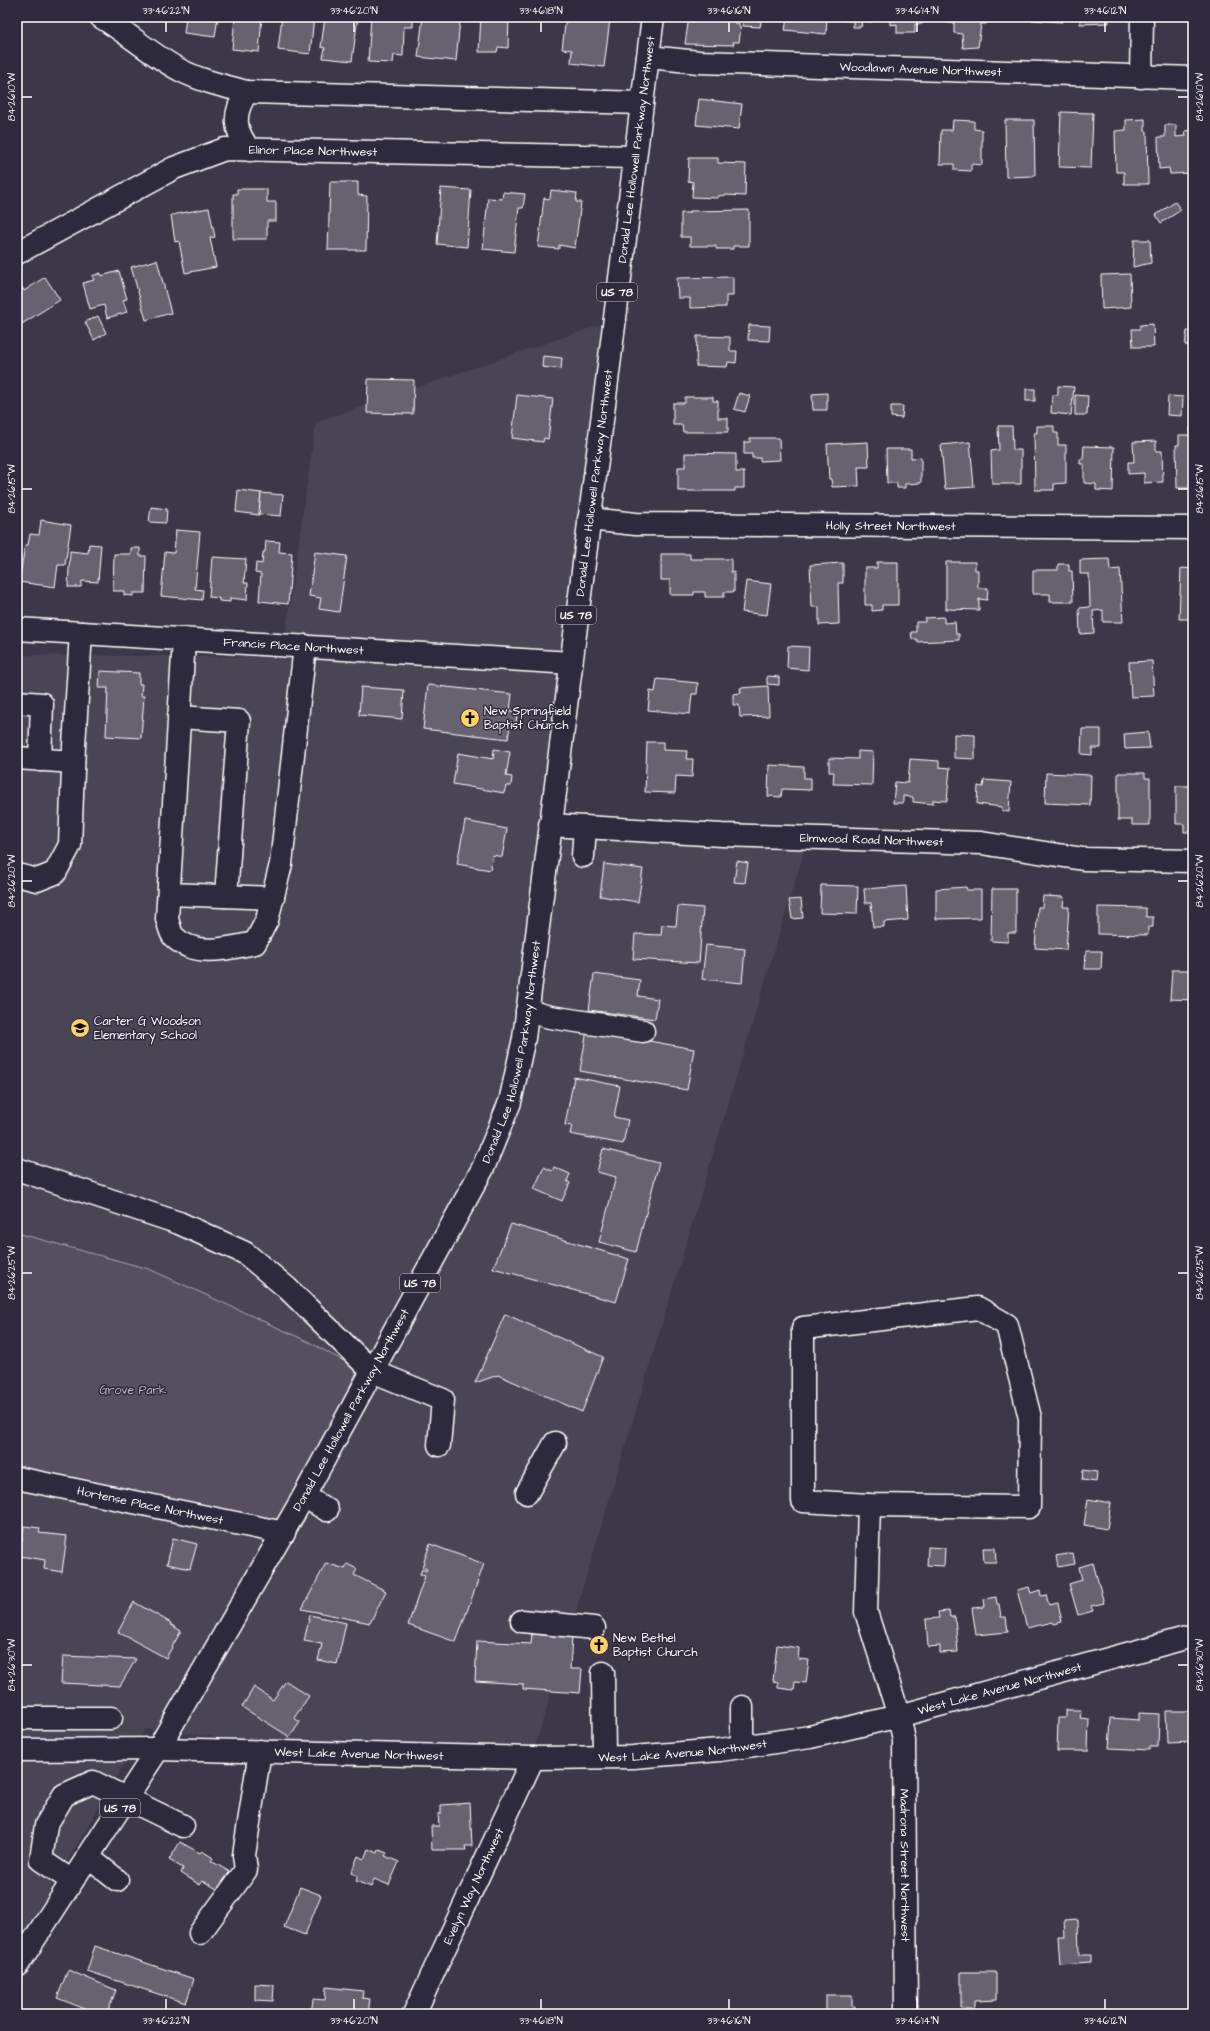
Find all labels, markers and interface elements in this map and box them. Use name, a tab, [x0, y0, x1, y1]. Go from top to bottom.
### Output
text: 33°46'22"N	[142, 4, 190, 18]
text: 33°46'20"N	[330, 4, 378, 18]
text: 33°46'18"N	[519, 4, 563, 18]
text: 33°46'16"N	[707, 4, 751, 18]
text: 33°46'14"N	[895, 4, 939, 18]
text: 33°46'12"N	[1084, 4, 1126, 18]
street label: Donald Lee Hollowell Parkway Northwest	[613, 35, 659, 264]
street label: Woodlawn Avenue Northwest	[839, 58, 1002, 80]
text: 84°26'10"W	[5, 72, 19, 121]
text: 84°26'10"W	[1193, 72, 1207, 121]
street label: Elinor Place Northwest	[249, 141, 378, 160]
road number: US 78	[597, 283, 637, 301]
street label: Donald Lee Hollowell Parkway Northwest	[571, 368, 617, 597]
text: 84°26'15"W	[5, 464, 19, 514]
text: 84°26'15"W	[1193, 464, 1207, 514]
street label: Holly Street Northwest	[826, 517, 956, 535]
road number: US 78	[556, 606, 596, 624]
street label: Francis Place Northwest	[223, 633, 364, 659]
place label: New Springfield Baptist Church	[484, 703, 571, 734]
church icon: New Springfield Baptist Church	[459, 707, 481, 729]
street label: Elmwood Road Northwest	[800, 829, 944, 850]
text: 84°26'20"W	[5, 854, 19, 907]
text: 84°26'20"W	[1193, 854, 1207, 907]
street label: Donald Lee Hollowell Parkway Northwest	[477, 940, 545, 1166]
place label: Carter G Woodson Elementary School	[94, 1013, 201, 1045]
school or university icon: Carter G Woodson Elementary School	[69, 1017, 91, 1039]
text: 84°26'25"W	[5, 1246, 19, 1300]
text: 84°26'25"W	[1193, 1246, 1207, 1300]
road number: US 78	[400, 1274, 440, 1292]
street label: Donald Lee Hollowell Parkway Northwest	[289, 1305, 413, 1514]
park label: Grove Park	[100, 1382, 167, 1399]
street label: Hortense Place Northwest	[76, 1482, 225, 1529]
place label: New Bethel Baptist Church	[613, 1630, 697, 1661]
church icon: New Bethel Baptist Church	[588, 1634, 610, 1656]
text: 84°26'30"W	[5, 1638, 19, 1691]
text: 84°26'30"W	[1193, 1638, 1207, 1691]
street label: West Lake Avenue Northwest	[916, 1658, 1084, 1719]
street label: West Lake Avenue Northwest	[598, 1735, 768, 1766]
street label: West Lake Avenue Northwest	[274, 1743, 444, 1764]
street label: Madrona Street Northwest	[896, 1789, 914, 1942]
road number: US 78	[100, 1799, 140, 1817]
street label: Evelyn Way Northwest	[439, 1825, 508, 1947]
text: 33°46'22"N	[142, 2014, 190, 2028]
text: 33°46'20"N	[330, 2014, 378, 2028]
text: 33°46'18"N	[519, 2014, 563, 2028]
text: 33°46'16"N	[707, 2014, 751, 2028]
text: 33°46'14"N	[895, 2014, 939, 2028]
text: 33°46'12"N	[1084, 2014, 1126, 2028]

